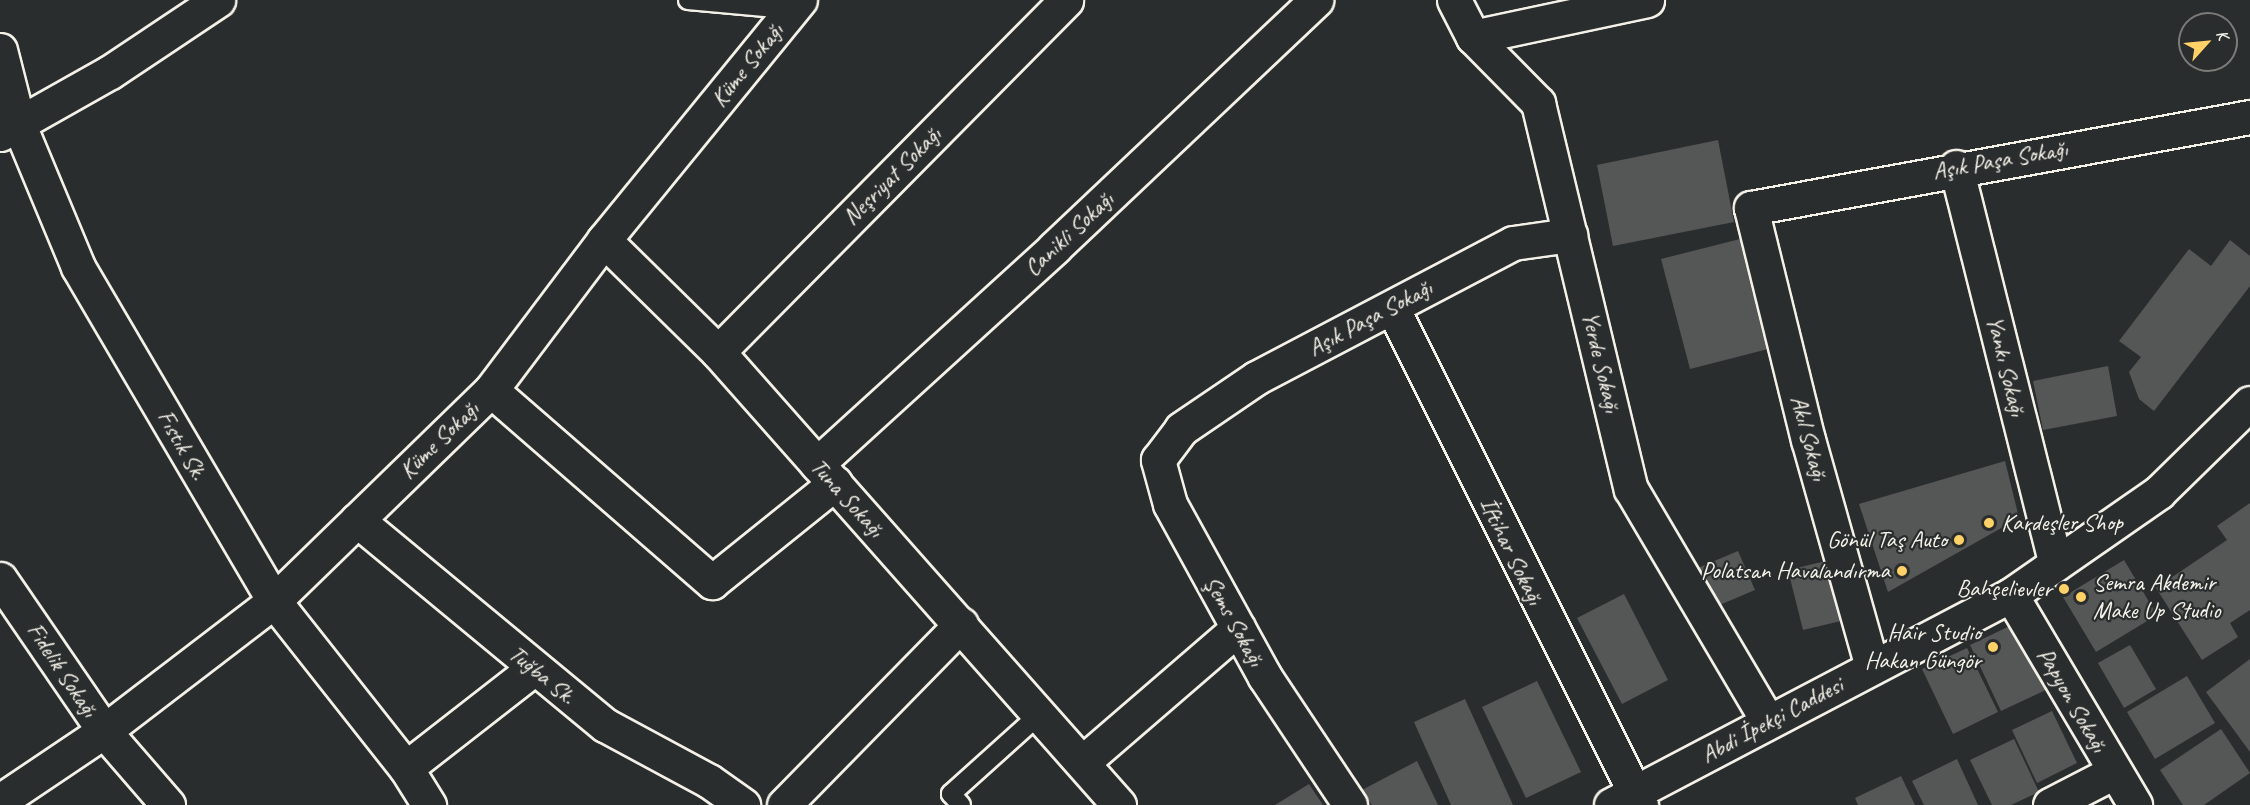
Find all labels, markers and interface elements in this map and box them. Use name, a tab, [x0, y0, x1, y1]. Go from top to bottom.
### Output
north arrow	[2178, 12, 2238, 72]
street label: Küme Sokağı	[705, 17, 789, 113]
text: K	[2211, 27, 2233, 43]
street label: Neşriyat Sokağı	[837, 121, 947, 231]
street label: Aşık Paşa Sokağı	[1931, 134, 2069, 186]
street label: Canikli Sokağı	[1018, 185, 1120, 283]
street label: Aşık Paşa Sokağı	[1303, 273, 1437, 363]
street label: Yerde Sokağı	[1576, 309, 1626, 415]
street label: Yankı Sokağı	[1980, 313, 2032, 419]
street label: Akıl Sokağı	[1784, 393, 1834, 483]
street label: Küme Sokağı	[393, 395, 485, 485]
street label: Fıstık Sk.	[151, 405, 213, 485]
street label: Tuna Sokağı	[804, 453, 890, 543]
street label: İftihar Sokağı	[1473, 493, 1549, 609]
place label: Kardeşler Shop	[2001, 509, 2124, 537]
marker: Kardeşler Shop	[1982, 516, 1996, 530]
place label: Gönül Taş Auto	[1827, 526, 1947, 554]
marker: Gönül Taş Auto	[1952, 533, 1966, 547]
place label: Polatsan Havalandırma	[1701, 557, 1890, 585]
marker: Polatsan Havalandırma	[1895, 564, 1909, 578]
place label: Semra Akdemir Make Up Studio	[2093, 569, 2221, 625]
street label: Şems Sokağı	[1198, 571, 1270, 671]
place label: Bahçelievler	[1957, 575, 2052, 603]
marker: Bahçelievler	[2057, 582, 2071, 596]
marker: Semra Akdemir Make Up Studio	[2074, 590, 2088, 604]
street label: Fidelik Sokağı	[20, 617, 104, 723]
place label: Hair Studio Hakan Güngör	[1865, 619, 1981, 675]
street label: Tuğba Sk.	[503, 639, 581, 711]
marker: Hair Studio Hakan Güngör	[1986, 640, 2000, 654]
street label: Papyon Sokağı	[2031, 643, 2113, 757]
street label: Abdi İpekçi Caddesi	[1696, 670, 1848, 770]

